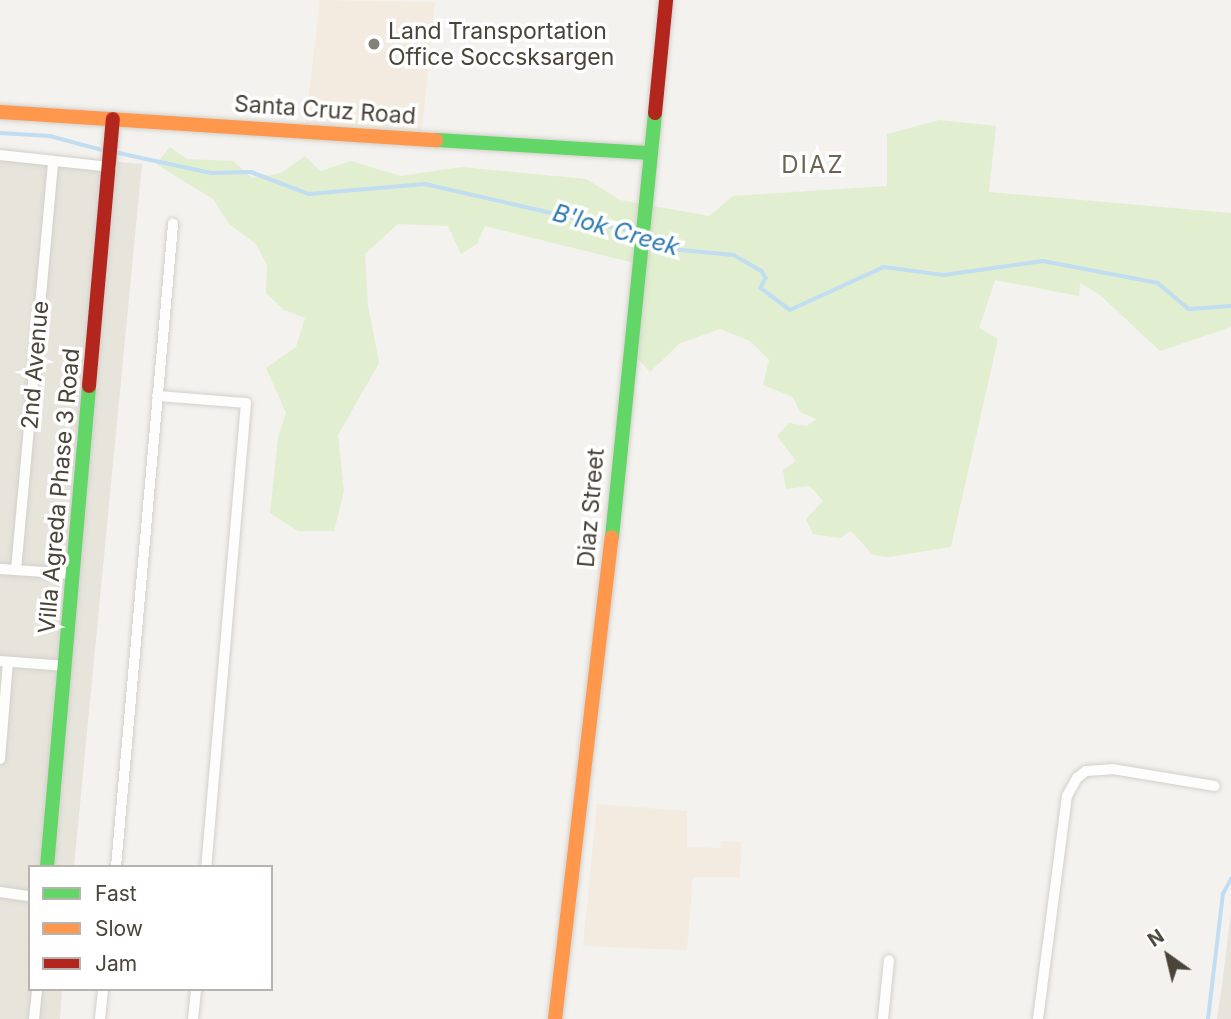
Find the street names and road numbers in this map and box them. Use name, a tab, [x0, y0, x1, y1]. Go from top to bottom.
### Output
street label: Santa Cruz Road	[233, 90, 417, 130]
street label: 2nd Avenue	[16, 300, 54, 430]
street label: Villa Agreda Phase 3 Road	[33, 347, 85, 635]
street label: Diaz Street	[572, 447, 610, 569]

